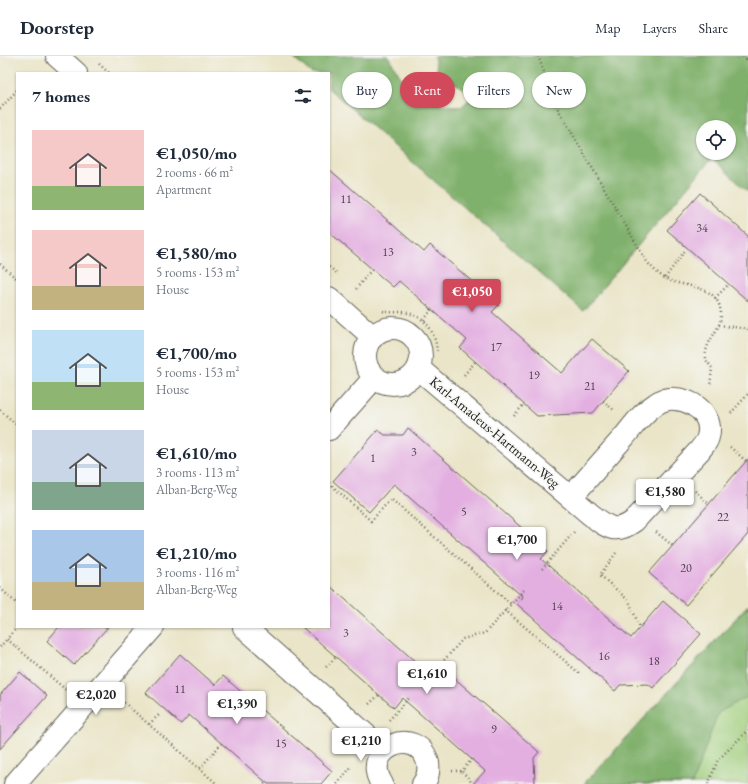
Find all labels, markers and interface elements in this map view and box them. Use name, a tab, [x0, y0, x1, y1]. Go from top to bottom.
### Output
text: Doorstep	[20, 15, 94, 40]
text: Map	[595, 19, 620, 37]
text: Layers	[642, 19, 677, 37]
text: Share	[699, 19, 728, 37]
chip: Buy	[342, 72, 392, 108]
chip: Rent	[400, 72, 455, 108]
chip: Filters	[463, 72, 524, 108]
chip: New	[532, 72, 586, 108]
text: 7 homes	[32, 85, 90, 107]
icon: filters	[292, 85, 314, 107]
map controls	[696, 120, 736, 160]
button: locate	[696, 120, 736, 160]
text: €1,050/mo	[156, 142, 237, 164]
icon: home	[64, 146, 112, 194]
text: 2 rooms · 66 m²	[156, 164, 233, 181]
text: Apartment	[156, 181, 211, 198]
house number: 11	[340, 191, 352, 207]
house number: 34	[696, 220, 708, 236]
text: €1,580/mo	[156, 242, 237, 264]
house number: 13	[382, 244, 394, 260]
icon: home	[64, 246, 112, 294]
text: 5 rooms · 153 m²	[156, 264, 240, 281]
pin: €1,050	[439, 279, 505, 313]
text: House	[156, 281, 189, 298]
text: €1,050	[452, 283, 492, 300]
house number: 17	[490, 339, 502, 355]
text: €1,700/mo	[156, 342, 237, 364]
icon: home	[64, 346, 112, 394]
text: 5 rooms · 153 m²	[156, 364, 240, 381]
house number: 19	[528, 367, 540, 383]
street label: Karl-Amadeus-Hartmann-Weg	[426, 372, 564, 492]
house number: 21	[584, 378, 596, 394]
text: House	[156, 381, 189, 398]
text: €1,610/mo	[156, 442, 237, 464]
house number: 3	[411, 444, 417, 460]
icon: home	[64, 446, 112, 494]
house number: 1	[370, 450, 376, 466]
text: 3 rooms · 113 m²	[156, 464, 240, 481]
pin: €1,580	[632, 479, 698, 513]
text: Alban-Berg-Weg	[156, 481, 237, 498]
text: €1,580	[645, 483, 685, 500]
house number: 5	[461, 503, 467, 519]
house number: 22	[717, 509, 729, 525]
pin: €1,700	[484, 527, 550, 561]
text: €1,700	[497, 531, 537, 548]
text: €1,210/mo	[156, 542, 237, 564]
icon: home	[64, 546, 112, 594]
house number: 20	[680, 560, 692, 576]
text: 3 rooms · 116 m²	[156, 564, 240, 581]
text: Alban-Berg-Weg	[156, 581, 237, 598]
house number: 14	[551, 598, 563, 614]
house number: 3	[343, 625, 349, 641]
house number: 16	[598, 648, 610, 664]
house number: 18	[648, 653, 660, 669]
pin: €1,610	[394, 661, 460, 695]
text: €1,610	[407, 665, 447, 682]
house number: 11	[174, 681, 186, 697]
pin: €2,020	[63, 682, 129, 716]
text: €2,020	[76, 686, 116, 703]
pin: €1,390	[204, 691, 270, 725]
text: €1,390	[217, 695, 257, 712]
house number: 9	[491, 721, 497, 737]
pin: €1,210	[328, 728, 394, 762]
text: €1,210	[341, 732, 381, 749]
house number: 15	[275, 735, 287, 751]

